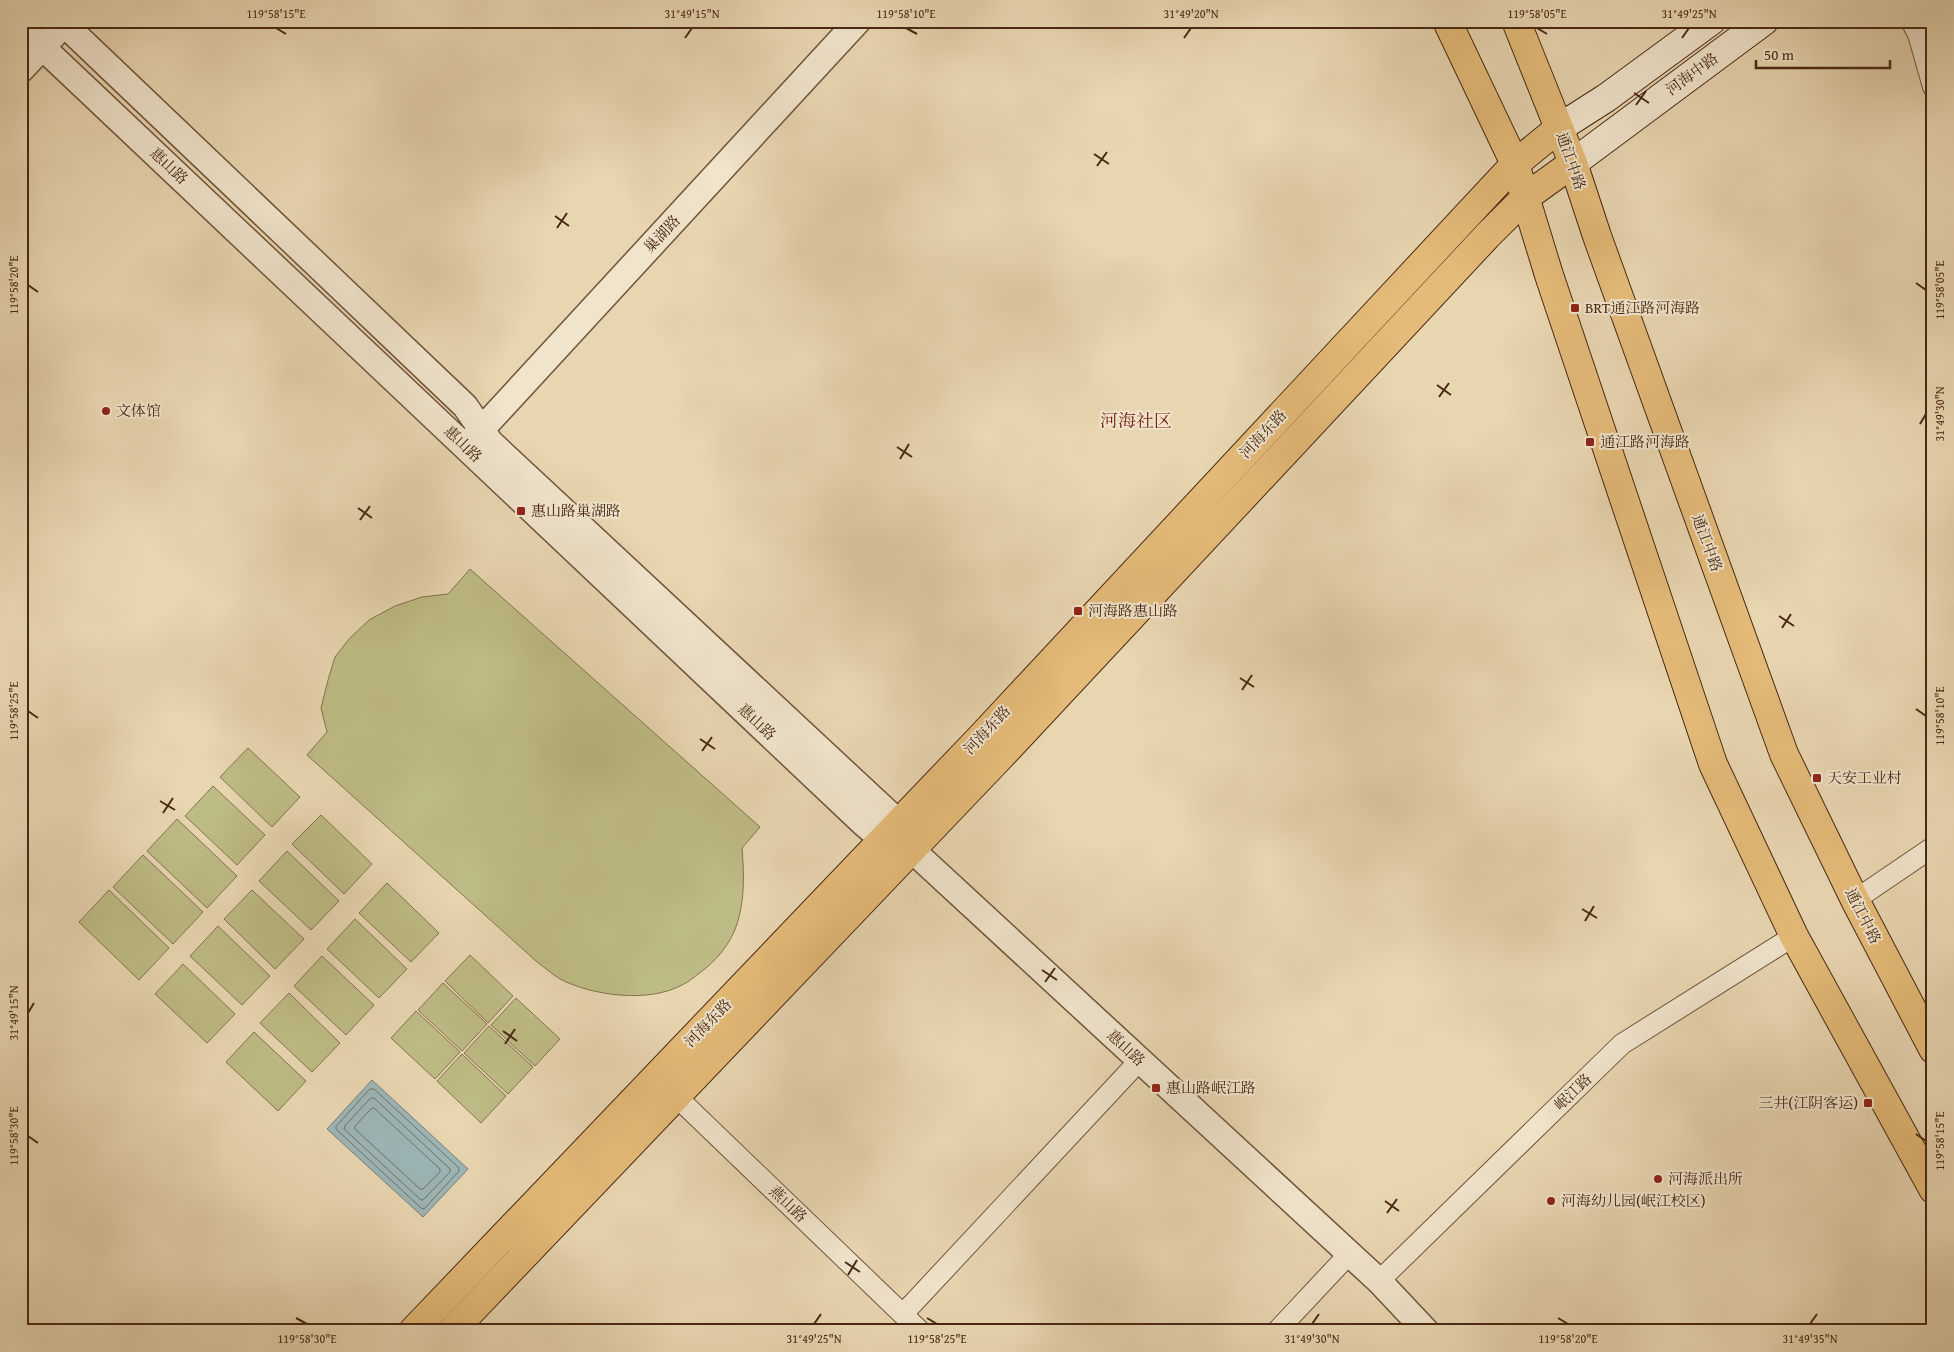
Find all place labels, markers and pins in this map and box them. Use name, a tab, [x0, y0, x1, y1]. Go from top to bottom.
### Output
place label: BRT通江路河海路	[1585, 297, 1700, 318]
marker: BRT通江路河海路	[1569, 302, 1581, 314]
place label: 文体馆	[116, 400, 161, 421]
marker: 文体馆	[100, 405, 112, 417]
place label: 通江路河海路	[1600, 431, 1690, 452]
marker: 通江路河海路	[1584, 436, 1596, 448]
place label: 惠山路巢湖路	[531, 500, 621, 521]
marker: 惠山路巢湖路	[515, 505, 527, 517]
place label: 河海路惠山路	[1088, 600, 1178, 621]
marker: 河海路惠山路	[1072, 605, 1084, 617]
place label: 天安工业村	[1827, 767, 1902, 788]
marker: 天安工业村	[1811, 772, 1823, 784]
place label: 惠山路岷江路	[1166, 1077, 1256, 1098]
marker: 惠山路岷江路	[1150, 1082, 1162, 1094]
place label: 三井(江阴客运)	[1758, 1092, 1858, 1113]
marker: 三井(江阴客运)	[1862, 1097, 1874, 1109]
place label: 河海派出所	[1668, 1168, 1743, 1189]
marker: 河海派出所	[1652, 1173, 1664, 1185]
place label: 河海幼儿园(岷江校区)	[1561, 1190, 1706, 1211]
marker: 河海幼儿园(岷江校区)	[1545, 1195, 1557, 1207]

